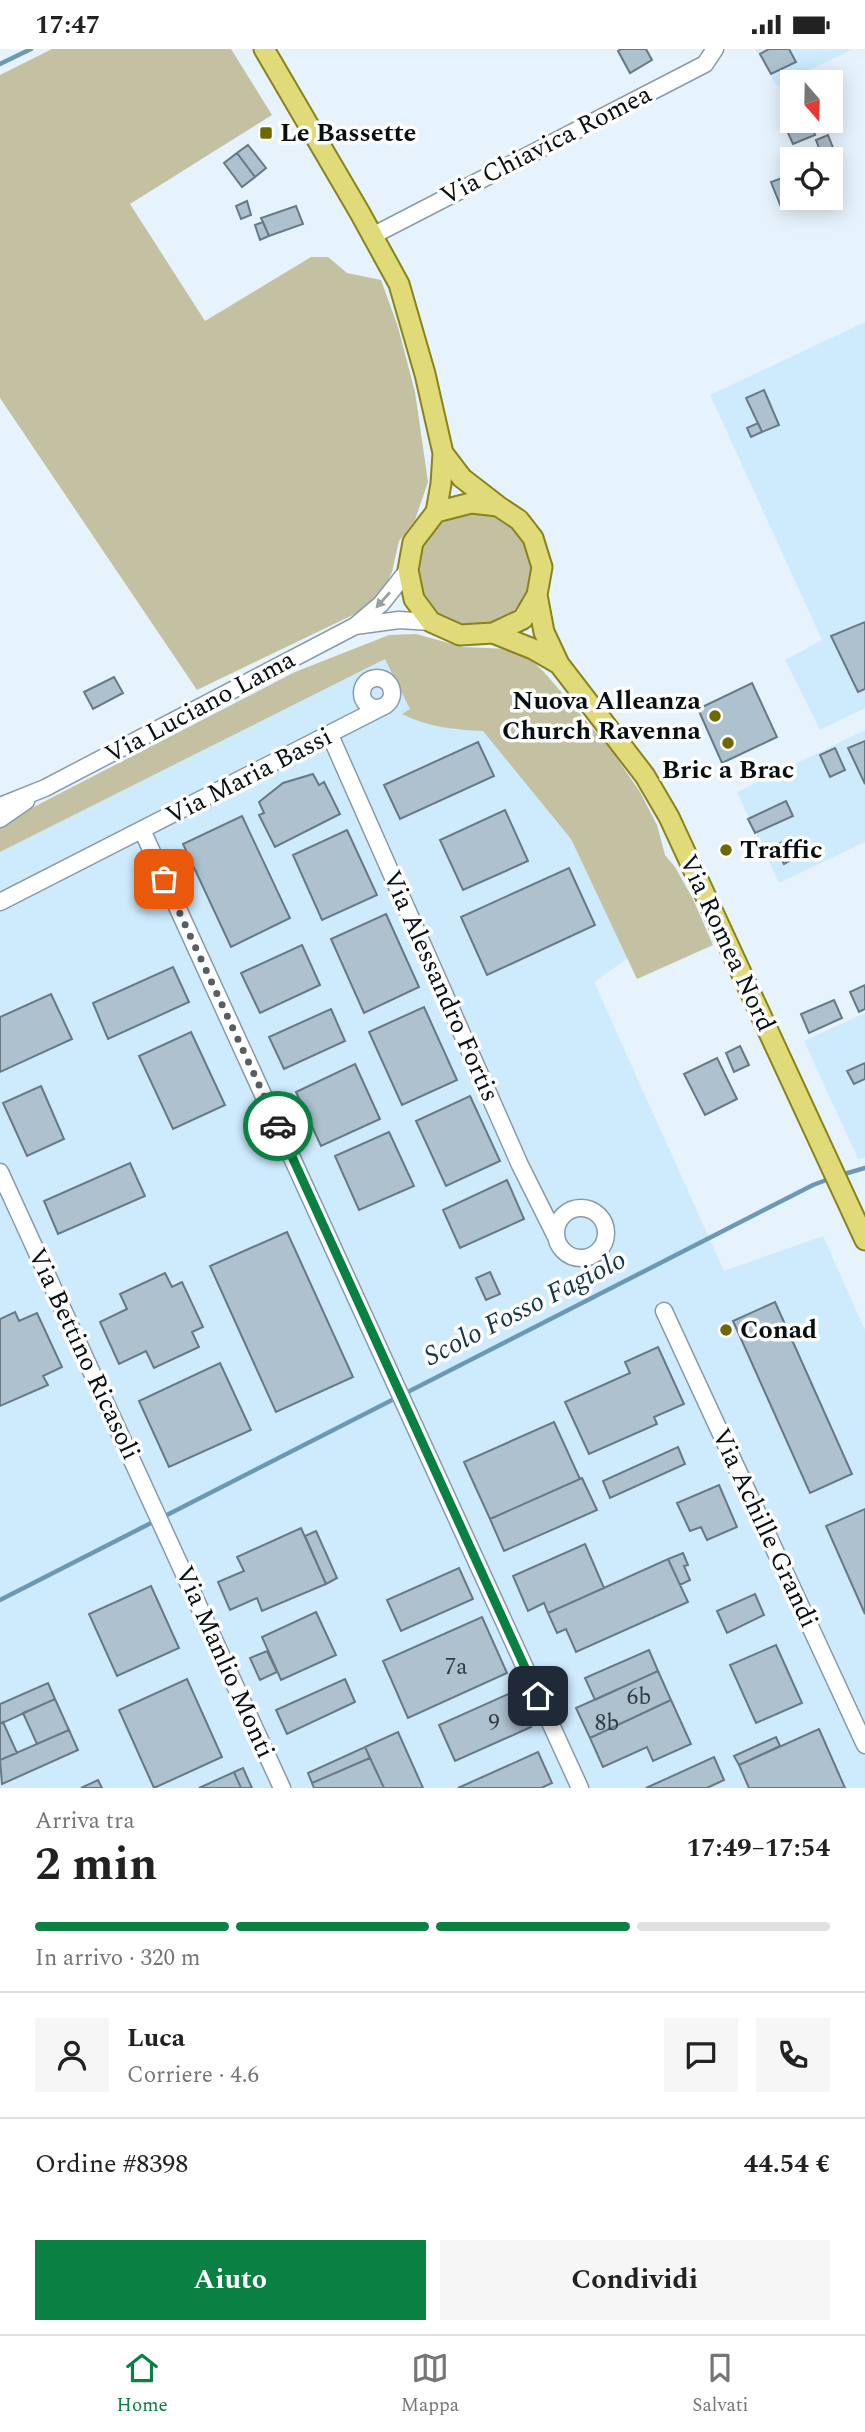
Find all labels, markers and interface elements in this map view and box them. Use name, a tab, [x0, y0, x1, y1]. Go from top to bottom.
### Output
text: 17:47	[35, 5, 100, 45]
north arrow	[780, 70, 844, 133]
map controls	[780, 70, 843, 210]
street label: Via Chiavica Romea	[433, 74, 659, 216]
place label: Le Bassette	[280, 113, 417, 153]
marker: Le Bassette	[258, 125, 274, 141]
button: locate	[780, 147, 843, 210]
one-way arrow	[376, 591, 392, 608]
street label: Via Luciano Lama	[98, 640, 303, 774]
place label: Nuova Alleanza Church Ravenna	[502, 681, 702, 751]
marker: Nuova Alleanza Church Ravenna	[707, 708, 723, 724]
street label: Via Maria Bassi	[159, 717, 339, 835]
marker: Bric a Brac	[720, 735, 736, 751]
place label: Bric a Brac	[662, 750, 794, 790]
place label: Traffic	[740, 830, 823, 870]
marker: Traffic	[718, 842, 734, 858]
street label: Via Romea Nord	[668, 848, 786, 1038]
pin	[134, 849, 194, 909]
icon: bag	[145, 860, 183, 898]
street label: Via Alessandro Fortis	[372, 864, 510, 1108]
courier	[243, 1091, 313, 1161]
icon: car	[259, 1107, 297, 1145]
water label: Scolo Fosso Fagiolo	[416, 1238, 634, 1378]
street label: Via Bettino Ricasoli	[17, 1241, 151, 1467]
place label: Conad	[740, 1310, 817, 1350]
marker: Conad	[718, 1322, 734, 1338]
street label: Via Achille Grandi	[701, 1421, 829, 1635]
street label: Via Manlio Monti	[165, 1559, 285, 1765]
house number: 7a	[445, 1650, 467, 1685]
pin	[508, 1666, 568, 1726]
icon: home	[519, 1677, 557, 1715]
house number: 6b	[627, 1680, 651, 1715]
house number: 9	[488, 1706, 500, 1741]
house number: 8b	[595, 1706, 619, 1741]
text: Arriva tra	[35, 1804, 135, 1839]
text: 17:49–17:54	[686, 1828, 830, 1868]
text: 2 min	[35, 1830, 157, 1900]
text: In arrivo · 320 m	[35, 1941, 201, 1976]
button: person	[35, 2018, 109, 2092]
text: Luca	[127, 2018, 185, 2058]
button: chat	[664, 2018, 738, 2092]
button: phone	[756, 2018, 830, 2092]
text: Corriere · 4.6	[127, 2058, 259, 2093]
text: Ordine #8398	[35, 2144, 188, 2184]
text: 44.54 €	[744, 2144, 830, 2184]
button: Aiuto	[35, 2240, 426, 2320]
button: Condividi	[440, 2240, 830, 2320]
tab: Home	[117, 2349, 168, 2420]
tab: Mappa	[401, 2349, 459, 2420]
tab: Salvati	[692, 2349, 748, 2420]

